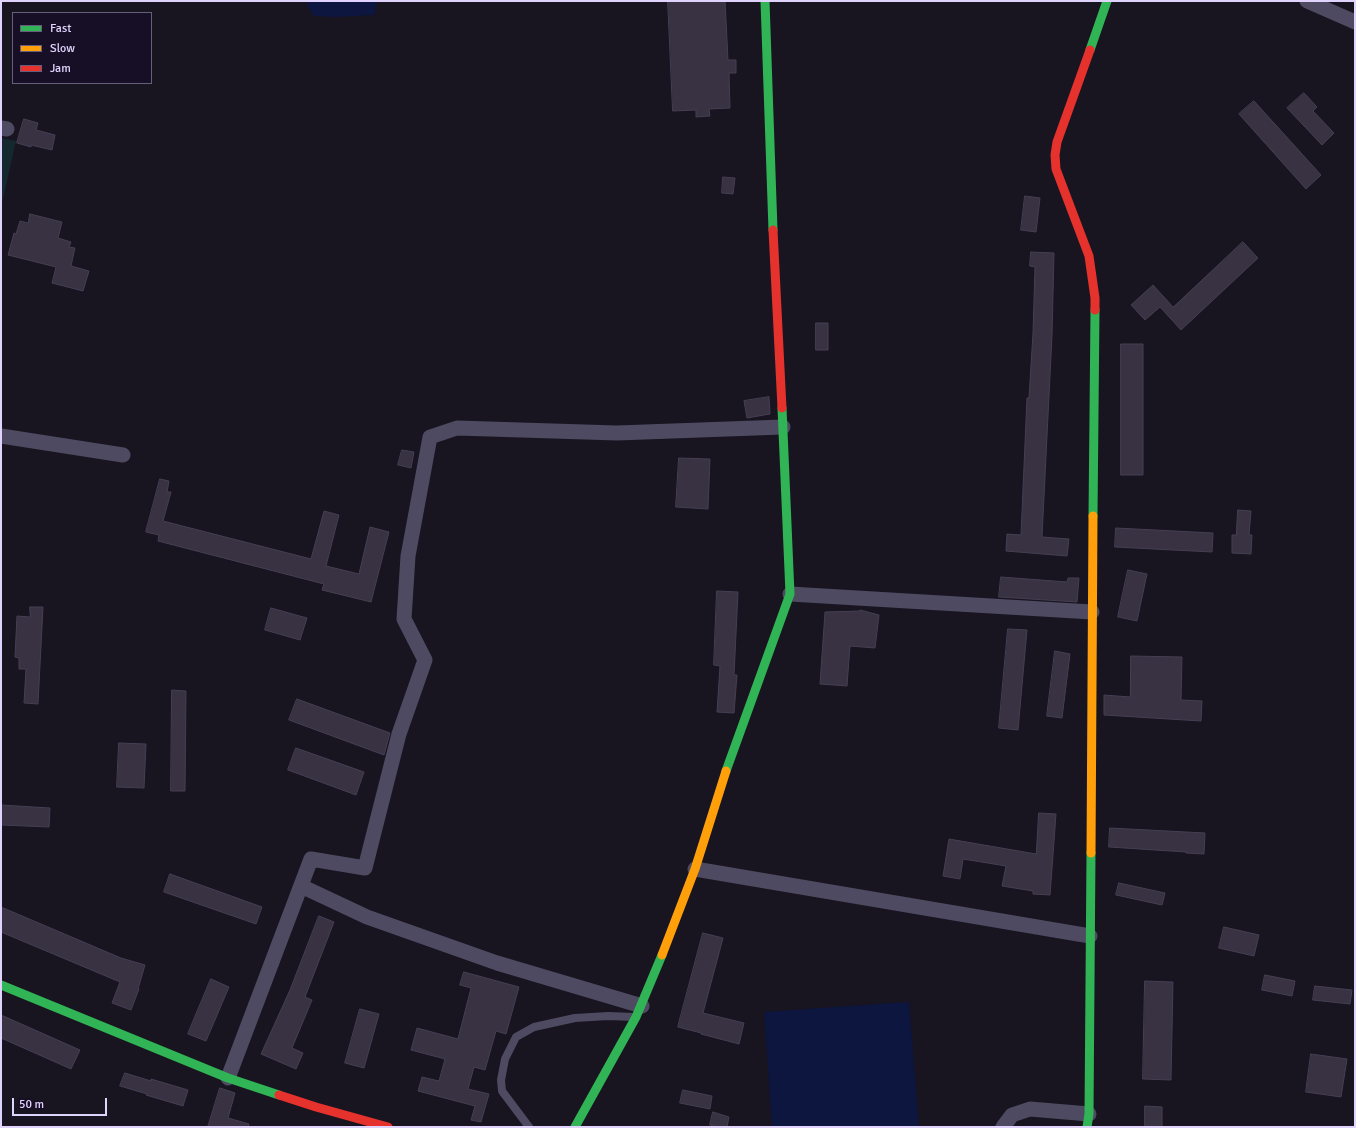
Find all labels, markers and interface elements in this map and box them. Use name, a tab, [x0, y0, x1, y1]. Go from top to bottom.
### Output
legend	[12, 12, 152, 84]
text: Fast	[50, 21, 71, 36]
text: Slow	[50, 41, 75, 56]
text: Jam	[50, 61, 71, 76]
scale bar	[14, 1090, 109, 1116]
text: 50 m	[19, 1097, 44, 1112]

